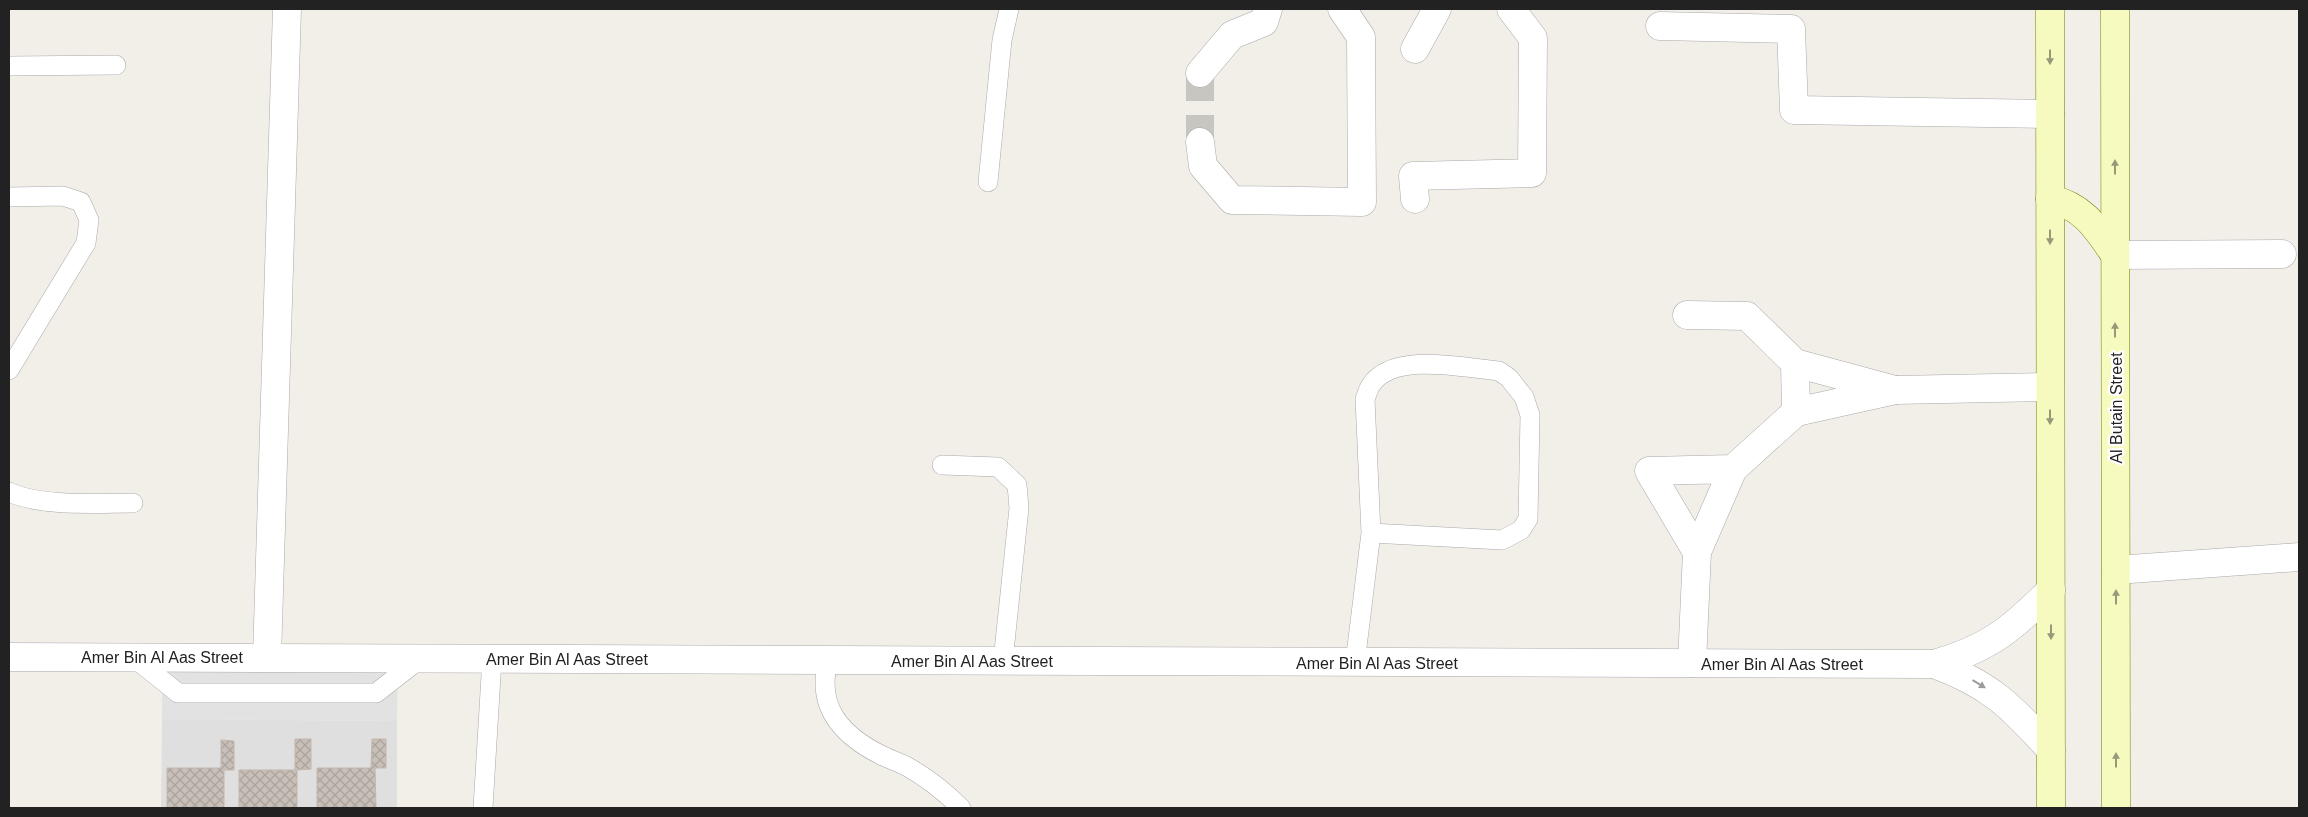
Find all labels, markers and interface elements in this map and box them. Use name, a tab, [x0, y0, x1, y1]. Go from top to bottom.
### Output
one-way arrow	[2046, 50, 2054, 66]
one-way arrow	[2111, 159, 2119, 175]
one-way arrow	[2046, 230, 2054, 246]
one-way arrow	[2111, 321, 2119, 337]
street label: Al Butain Street	[2108, 352, 2125, 464]
one-way arrow	[2047, 410, 2055, 426]
one-way arrow	[2112, 589, 2120, 605]
one-way arrow	[2047, 625, 2055, 641]
street label: Amer Bin Al Aas Street	[81, 649, 243, 666]
street label: Amer Bin Al Aas Street	[486, 651, 648, 668]
street label: Amer Bin Al Aas Street	[891, 653, 1053, 670]
street label: Amer Bin Al Aas Street	[1296, 655, 1458, 672]
street label: Amer Bin Al Aas Street	[1701, 656, 1863, 673]
one-way arrow	[1972, 680, 1985, 689]
one-way arrow	[2112, 751, 2120, 767]

